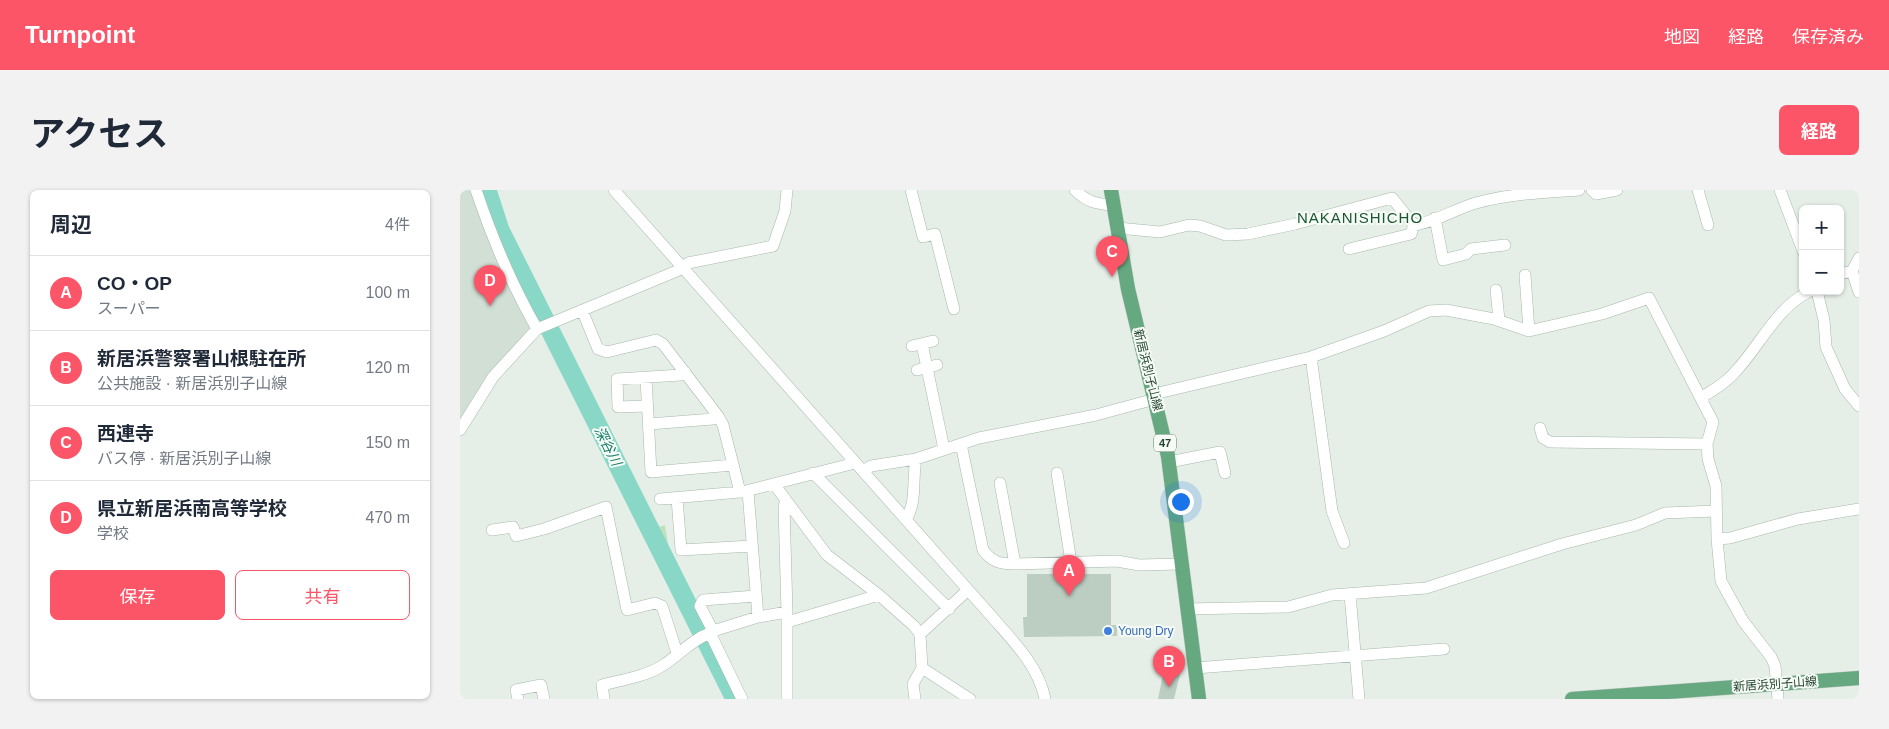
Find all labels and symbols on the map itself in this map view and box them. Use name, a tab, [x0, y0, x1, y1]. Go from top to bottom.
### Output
district label: NAKANISHICHO	[1297, 209, 1423, 226]
pin: C	[1096, 236, 1128, 277]
pin: D	[474, 265, 506, 306]
street label: 新居浜別子山線	[1131, 328, 1165, 412]
water label: 深谷川	[591, 424, 626, 470]
road number: 47	[1154, 434, 1176, 452]
your location	[1168, 489, 1194, 515]
pin: A	[1053, 555, 1085, 596]
place label: Young Dry	[1118, 624, 1174, 638]
marker: Young Dry	[1102, 625, 1114, 637]
pin: B	[1153, 646, 1185, 687]
street label: 新居浜別子山線	[1733, 674, 1817, 694]

